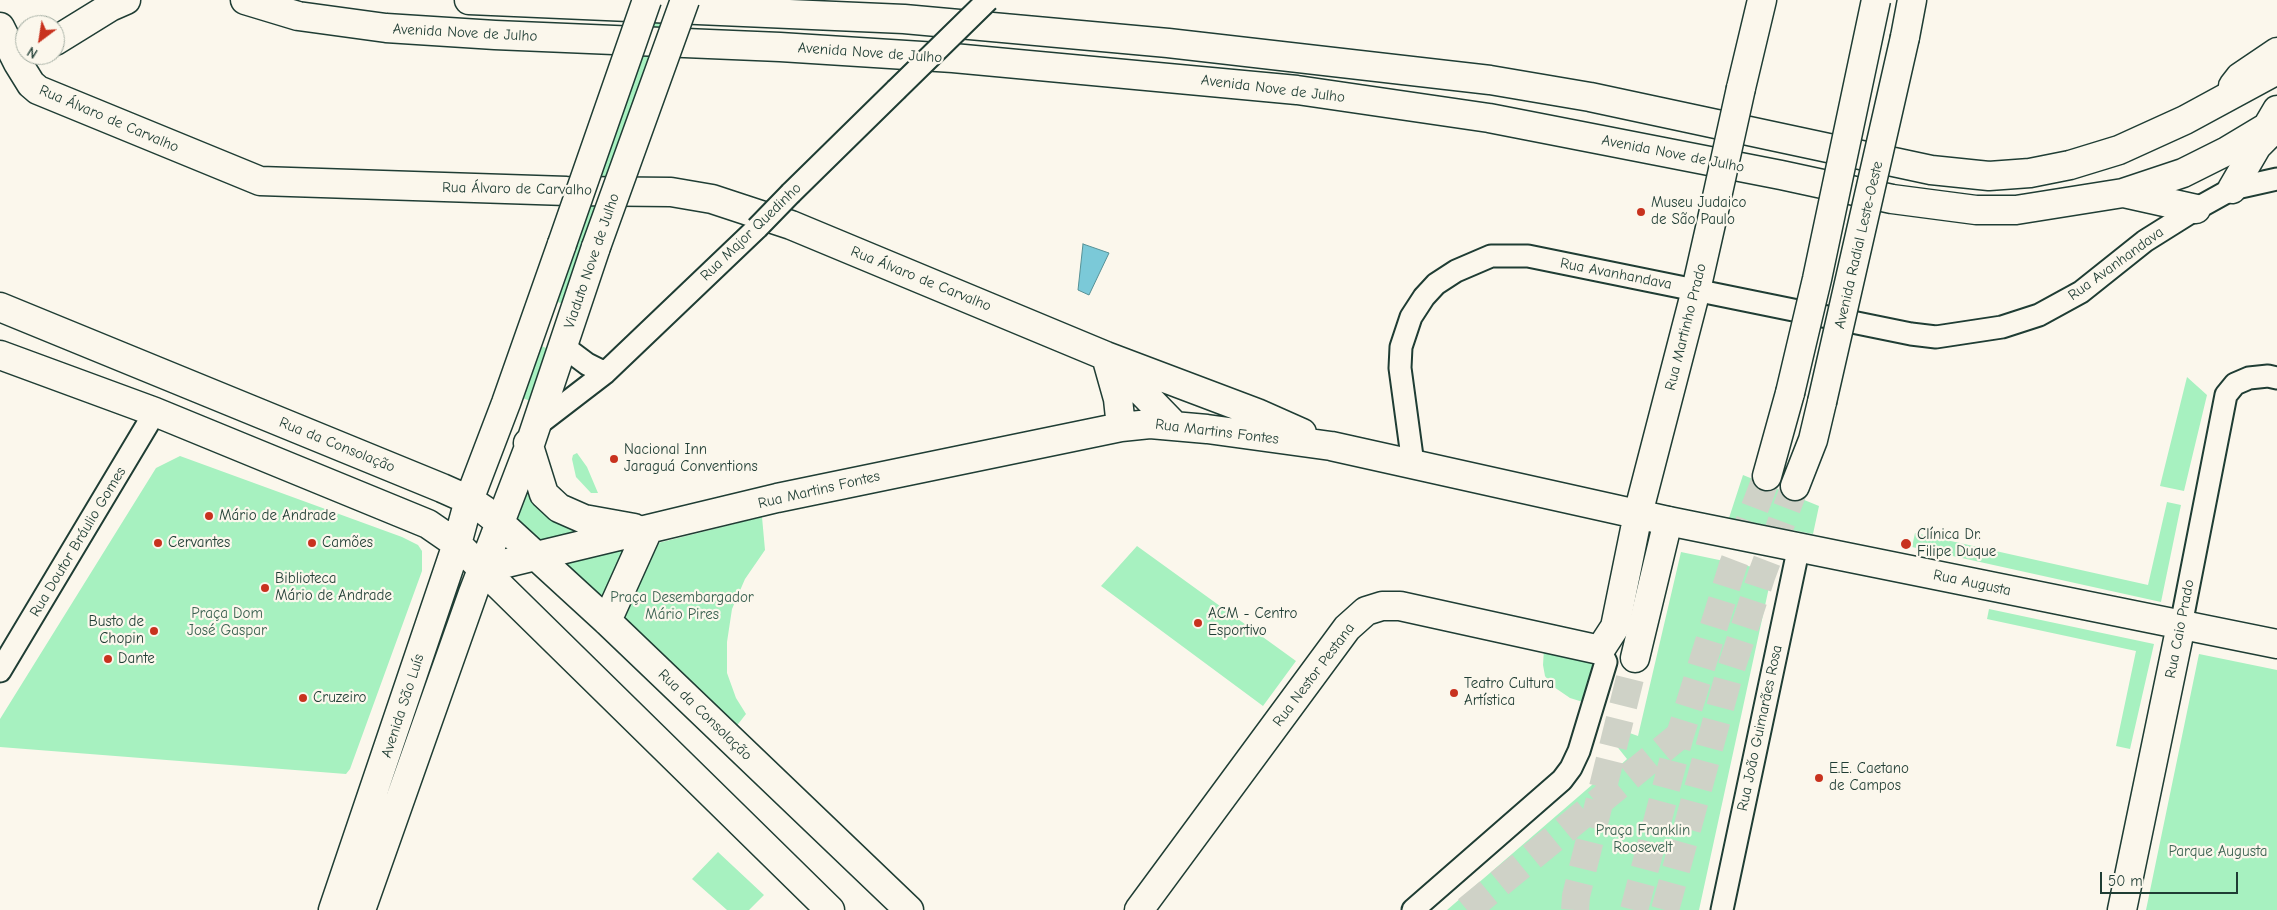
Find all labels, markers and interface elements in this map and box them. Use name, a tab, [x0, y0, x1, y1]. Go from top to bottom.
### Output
north arrow	[15, 15, 65, 65]
street label: Avenida Nove de Julho	[392, 20, 538, 46]
street label: Avenida Nove de Julho	[797, 39, 943, 67]
text: N	[24, 43, 41, 62]
street label: Avenida Nove de Julho	[1200, 71, 1346, 107]
street label: Rua Álvaro de Carvalho	[36, 81, 182, 157]
street label: Avenida Nove de Julho	[1600, 131, 1746, 177]
street label: Avenida Radial Leste-Oeste	[1831, 159, 1887, 331]
street label: Rua Álvaro de Carvalho	[442, 179, 592, 199]
street label: Rua Major Quedinho	[697, 179, 805, 285]
street label: Viaduto Nove de Julho	[560, 191, 624, 331]
place label: Museu Judaico de São Paulo	[1651, 194, 1746, 229]
marker: Museu Judaico de São Paulo	[1635, 206, 1647, 218]
street label: Rua Avanhandava	[2065, 223, 2167, 305]
street label: Rua Álvaro de Carvalho	[848, 243, 994, 315]
street label: Rua Avanhandava	[1559, 254, 1673, 294]
street label: Rua Martinho Prado	[1662, 262, 1710, 392]
street label: Rua da Consolação	[276, 414, 398, 476]
street label: Rua Martins Fontes	[1154, 415, 1280, 449]
place label: Nacional Inn Jaraguá Conventions	[624, 441, 758, 476]
marker: Nacional Inn Jaraguá Conventions	[608, 453, 620, 465]
street label: Rua Doutor Bráulio Gomes	[26, 464, 130, 620]
street label: Rua Martins Fontes	[756, 467, 882, 513]
place label: Mário de Andrade	[219, 507, 336, 525]
marker: Mário de Andrade	[203, 510, 215, 522]
place label: Clínica Dr. Filipe Duque	[1917, 526, 1996, 561]
place label: Cervantes	[168, 534, 230, 552]
place label: Camões	[322, 534, 373, 552]
marker: Cervantes	[152, 537, 164, 549]
marker: Camões	[306, 537, 318, 549]
marker: Clínica Dr. Filipe Duque	[1899, 537, 1913, 551]
street label: Rua Augusta	[1931, 566, 2013, 600]
place label: Biblioteca Mário de Andrade	[275, 570, 392, 605]
street label: Rua Caio Prado	[2162, 578, 2198, 680]
marker: Biblioteca Mário de Andrade	[259, 582, 271, 594]
park label: Praça Desembargador Mário Pires	[610, 589, 754, 624]
park label: Praça Dom José Gaspar	[187, 605, 267, 640]
place label: ACM - Centro Esportivo	[1208, 605, 1297, 640]
place label: Busto de Chopin	[89, 613, 144, 648]
marker: ACM - Centro Esportivo	[1192, 617, 1204, 629]
street label: Rua Nestor Pestana	[1269, 620, 1359, 730]
marker: Busto de Chopin	[148, 625, 160, 637]
street label: Rua João Guimarães Rosa	[1734, 643, 1786, 813]
place label: Dante	[118, 650, 155, 668]
street label: Avenida São Luís	[378, 652, 428, 760]
marker: Dante	[102, 653, 114, 665]
street label: Rua da Consolação	[654, 666, 756, 764]
place label: Teatro Cultura Artística	[1464, 675, 1554, 710]
marker: Teatro Cultura Artística	[1448, 687, 1460, 699]
place label: Cruzeiro	[313, 689, 367, 707]
marker: Cruzeiro	[297, 692, 309, 704]
place label: E.E. Caetano de Campos	[1829, 760, 1909, 795]
marker: E.E. Caetano de Campos	[1813, 772, 1825, 784]
park label: Praça Franklin Roosevelt	[1596, 822, 1690, 857]
park label: Parque Augusta	[2169, 843, 2267, 861]
scale bar	[2102, 862, 2240, 894]
text: 50 m	[2108, 872, 2143, 890]

